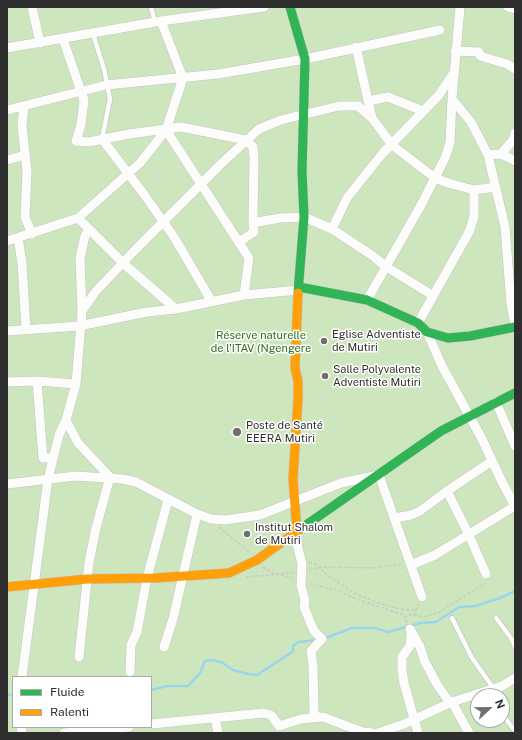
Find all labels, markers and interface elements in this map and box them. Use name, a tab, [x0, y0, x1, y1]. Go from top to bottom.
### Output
place label: Eglise Adventiste de Mutiri	[332, 328, 421, 354]
park label: Réserve naturelle de l'ITAV (Ngengere	[211, 329, 311, 355]
marker: Eglise Adventiste de Mutiri	[319, 336, 329, 346]
place label: Salle Polyvalente Adventiste Mutiri	[333, 363, 421, 389]
marker: Salle Polyvalente Adventiste Mutiri	[320, 371, 330, 381]
place label: Poste de Santé EEERA Mutiri	[246, 419, 323, 445]
marker: Poste de Santé EEERA Mutiri	[231, 426, 243, 438]
place label: Institut Shalom de Mutiri	[255, 521, 333, 547]
marker: Institut Shalom de Mutiri	[242, 529, 252, 539]
legend	[12, 676, 152, 728]
text: Fluide	[50, 685, 85, 699]
north arrow	[470, 688, 510, 728]
text: N	[493, 698, 507, 710]
text: Ralenti	[50, 705, 89, 719]

